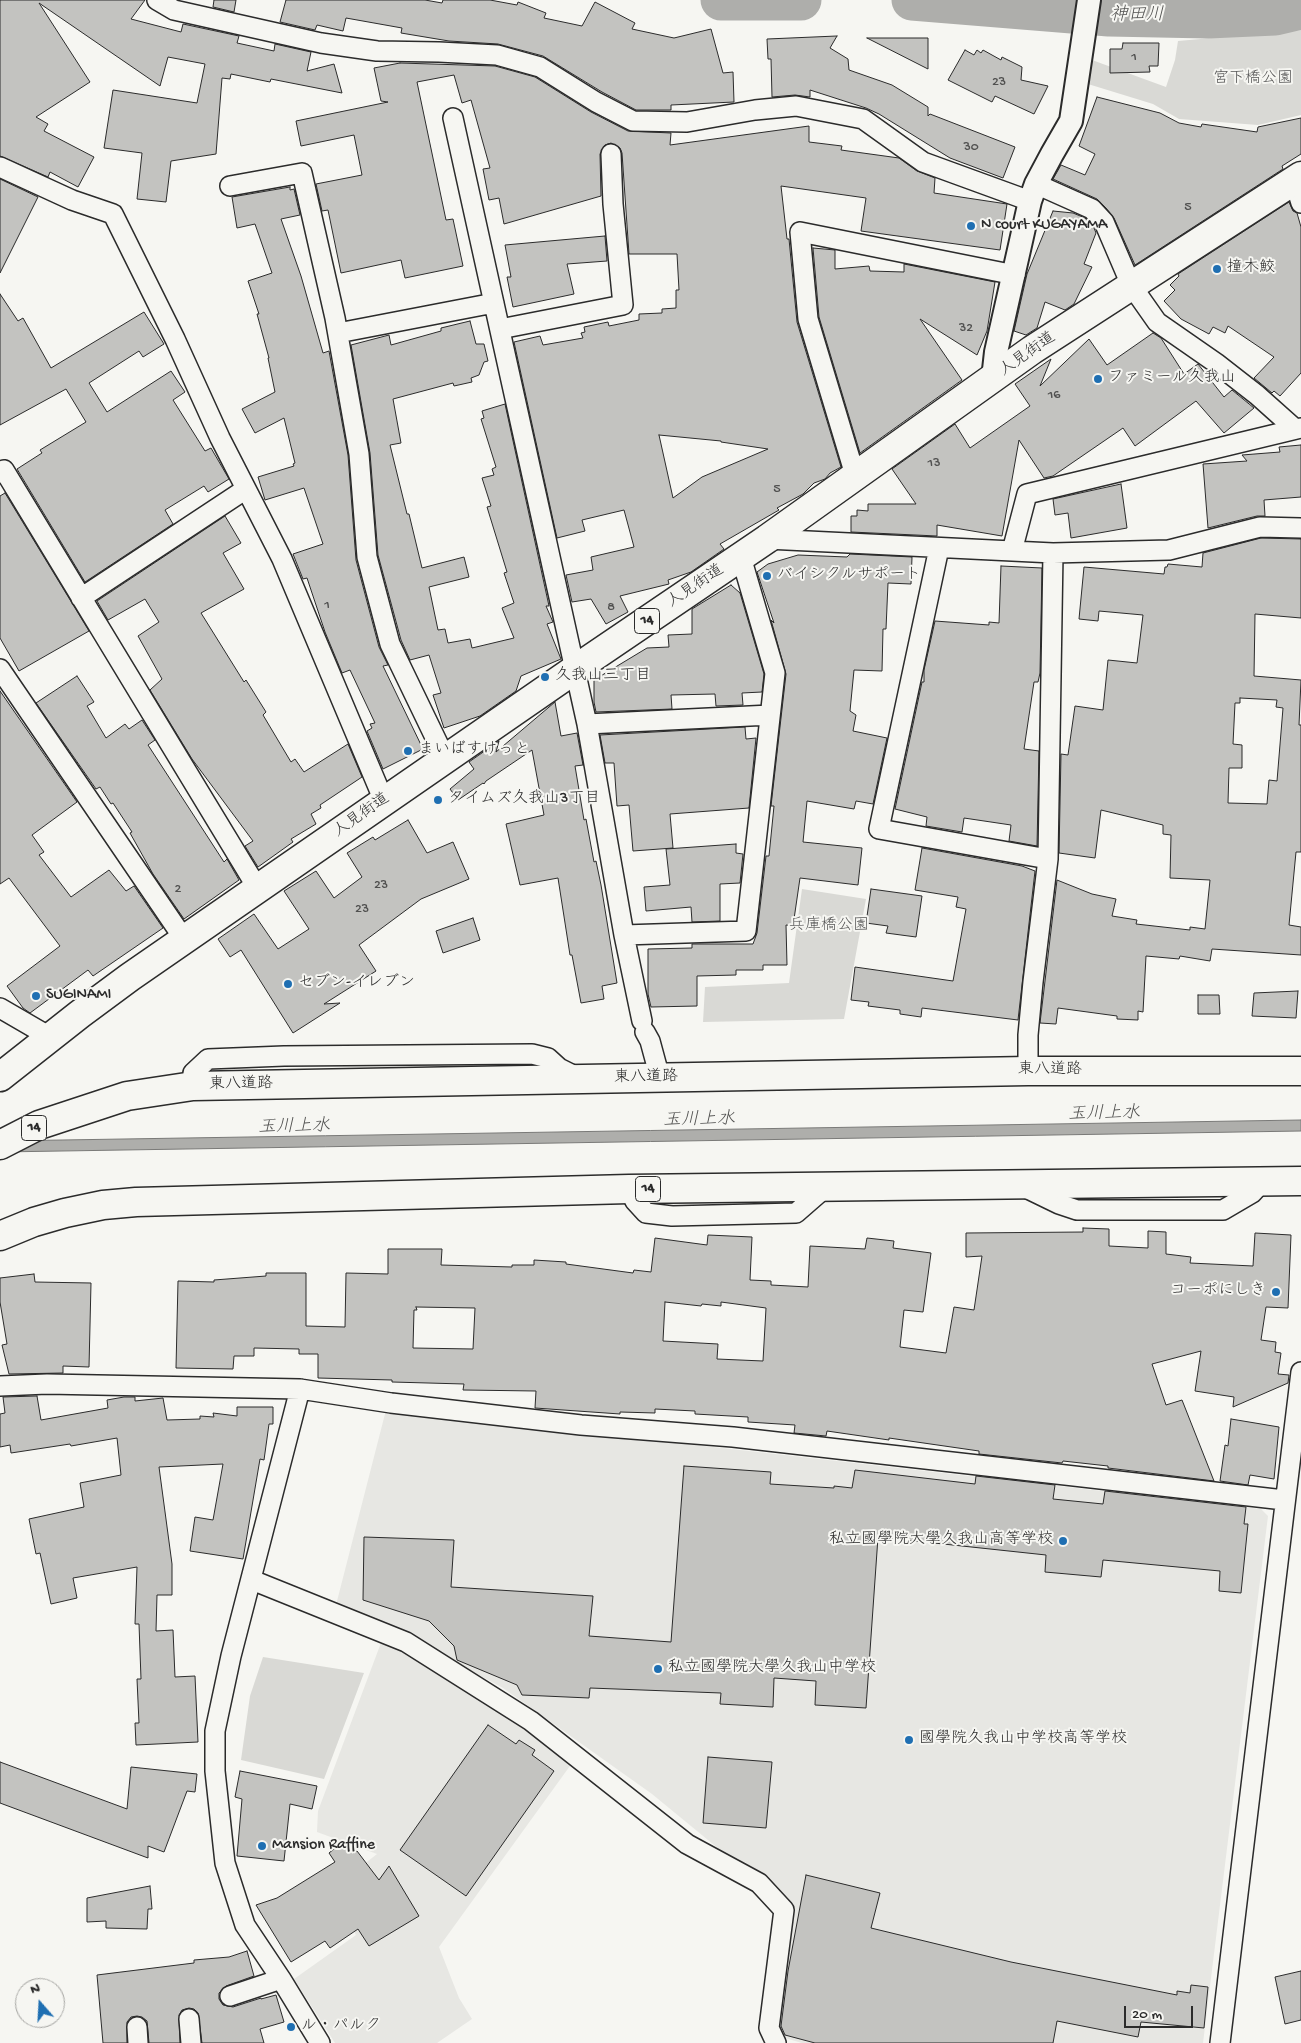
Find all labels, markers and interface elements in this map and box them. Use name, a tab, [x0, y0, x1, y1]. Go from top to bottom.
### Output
water label: 神田川	[1110, 5, 1164, 27]
house number: 1	[1131, 50, 1137, 66]
park label: 宮下橋公園	[1213, 70, 1293, 90]
house number: 23	[992, 75, 1006, 91]
house number: 30	[963, 140, 979, 156]
house number: 5	[1184, 200, 1192, 216]
place label: N court KUGAYAMA	[981, 216, 1107, 236]
marker: N court KUGAYAMA	[965, 220, 977, 232]
place label: 撞木鮫	[1227, 259, 1275, 279]
marker: 撞木鮫	[1211, 263, 1223, 275]
house number: 32	[959, 321, 973, 337]
street label: 人見街道	[996, 329, 1060, 381]
place label: ファミール久我山	[1108, 369, 1236, 389]
marker: ファミール久我山	[1092, 373, 1104, 385]
house number: 16	[1048, 388, 1060, 404]
house number: 13	[928, 456, 940, 472]
house number: 5	[773, 482, 781, 498]
street label: 人見街道	[664, 561, 728, 613]
place label: バイシクルサポート	[777, 566, 921, 586]
marker: バイシクルサポート	[761, 570, 773, 582]
house number: 1	[324, 598, 330, 614]
house number: 8	[607, 600, 615, 616]
road number: 14	[634, 608, 660, 634]
place label: 久我山三丁目	[555, 667, 651, 687]
marker: 久我山三丁目	[539, 671, 551, 683]
place label: まいばすけっと	[418, 741, 530, 761]
marker: まいばすけっと	[402, 745, 414, 757]
street label: 人見街道	[330, 790, 394, 842]
place label: タイムズ久我山3丁目	[448, 790, 600, 810]
marker: タイムズ久我山3丁目	[432, 794, 444, 806]
house number: 23	[374, 878, 388, 894]
house number: 2	[175, 882, 181, 898]
house number: 23	[355, 902, 369, 918]
park label: 兵庫橋公園	[789, 917, 869, 937]
place label: セブン-イレブン	[298, 974, 415, 994]
marker: セブン-イレブン	[282, 978, 294, 990]
place label: SUGINAMI	[46, 986, 111, 1006]
marker: SUGINAMI	[30, 990, 42, 1002]
street label: 東八道路	[1018, 1061, 1082, 1081]
street label: 東八道路	[614, 1068, 678, 1088]
street label: 東八道路	[209, 1075, 273, 1095]
water label: 玉川上水	[1068, 1104, 1140, 1126]
water label: 玉川上水	[663, 1110, 735, 1132]
road number: 14	[22, 1116, 46, 1140]
water label: 玉川上水	[258, 1117, 330, 1139]
road number: 14	[636, 1176, 660, 1202]
place label: コーポにしき	[1170, 1282, 1266, 1302]
marker: コーポにしき	[1270, 1286, 1282, 1298]
place label: 私立國學院大學久我山高等学校	[829, 1531, 1053, 1551]
marker: 私立國學院大學久我山高等学校	[1057, 1535, 1069, 1547]
place label: 私立國學院大學久我山中学校	[668, 1659, 876, 1679]
marker: 私立國學院大學久我山中学校	[652, 1663, 664, 1675]
place label: 國學院久我山中学校高等学校	[919, 1730, 1127, 1750]
marker: 國學院久我山中学校高等学校	[903, 1734, 915, 1746]
place label: Mansion Raffine	[272, 1836, 375, 1856]
marker: Mansion Raffine	[256, 1840, 268, 1852]
north arrow	[15, 1978, 65, 2028]
text: N	[28, 1980, 42, 1999]
scale bar	[1126, 1996, 1195, 2028]
text: 20 m	[1132, 2006, 1162, 2024]
place label: ル・パルク	[301, 2017, 381, 2037]
marker: ル・パルク	[285, 2021, 297, 2033]

